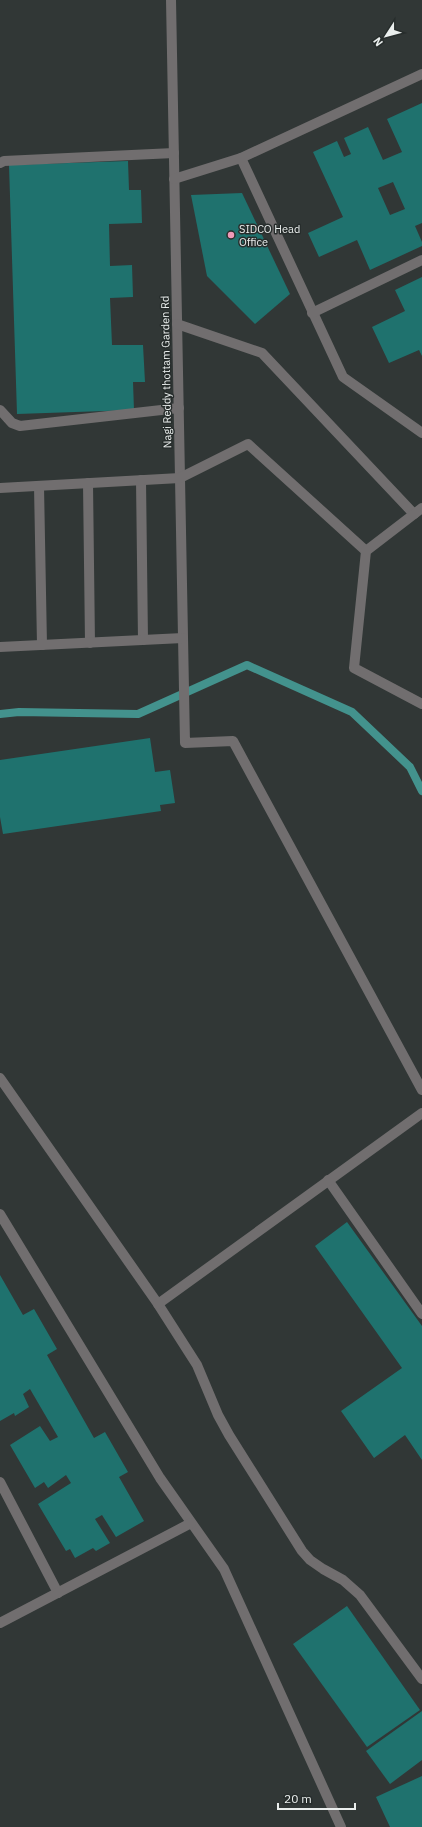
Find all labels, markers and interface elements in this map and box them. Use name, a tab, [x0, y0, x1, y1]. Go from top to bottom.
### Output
north arrow	[366, 16, 406, 56]
text: N	[370, 35, 386, 49]
place label: SIDCO Head Office	[239, 222, 300, 249]
marker: SIDCO Head Office	[226, 230, 236, 240]
street label: Nagi Reddy thottam Garden Rd	[158, 296, 174, 448]
scale bar	[278, 1785, 355, 1811]
text: 20 m	[284, 1791, 312, 1806]

